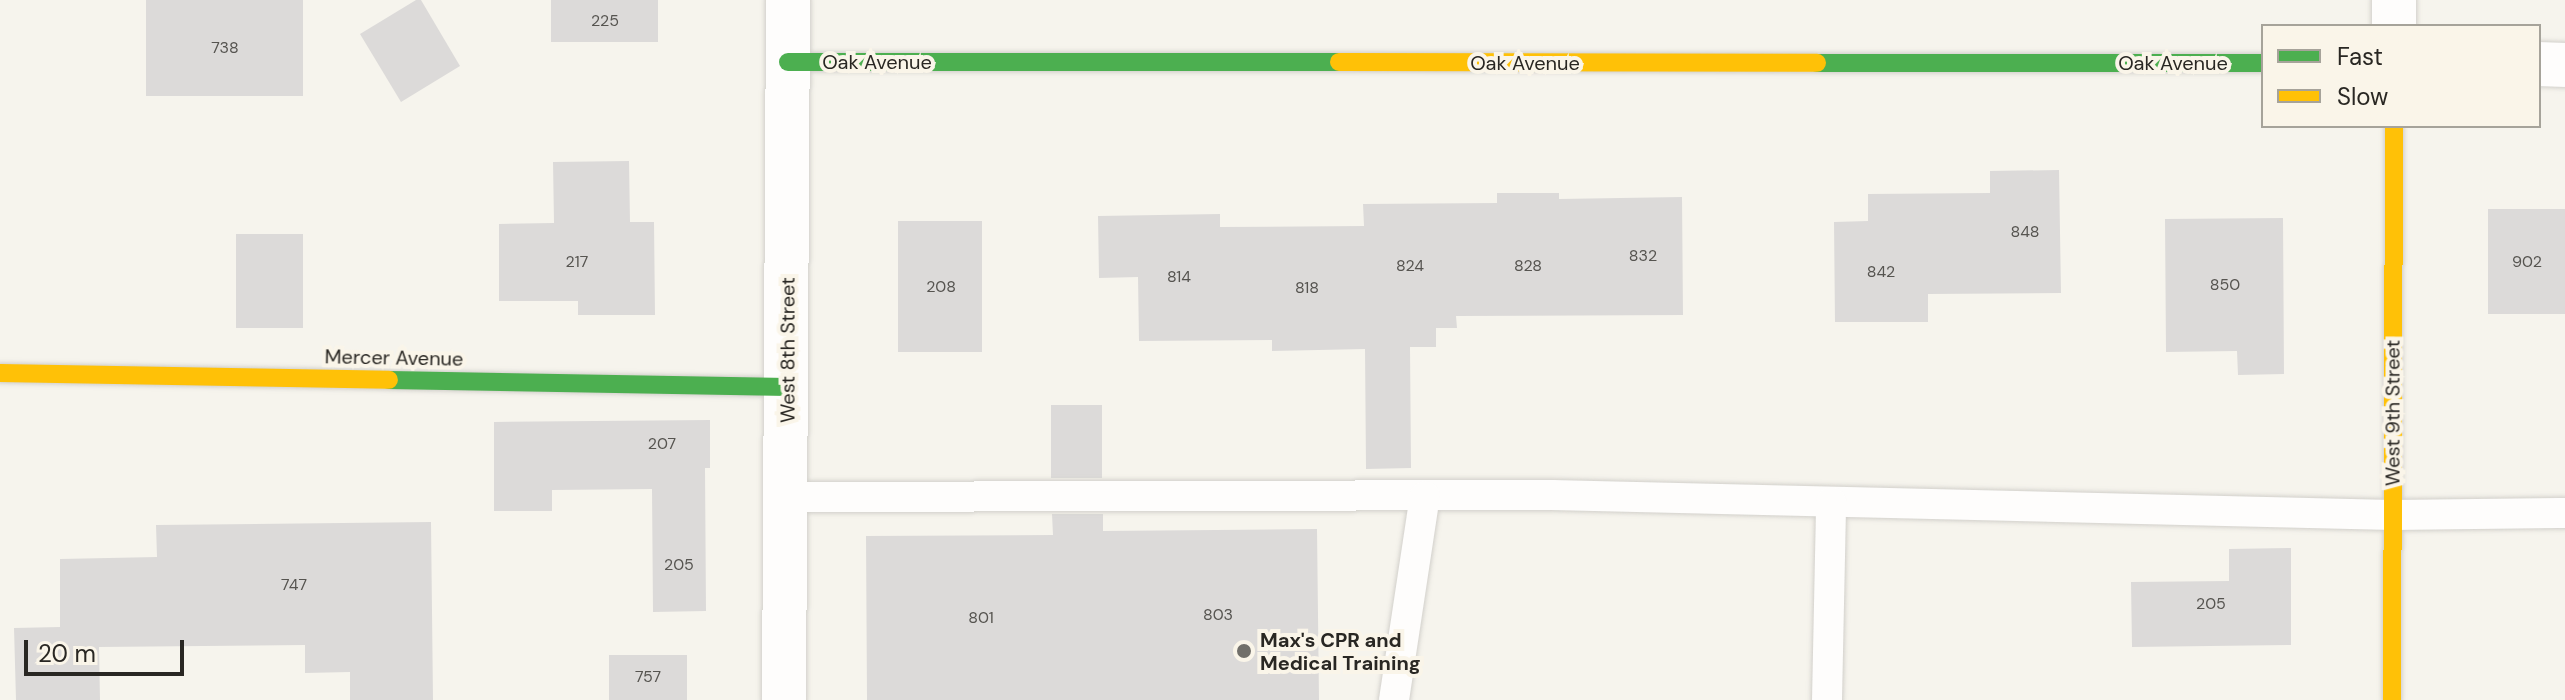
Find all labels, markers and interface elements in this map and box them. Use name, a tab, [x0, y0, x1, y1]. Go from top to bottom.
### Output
house number: 225	[591, 11, 619, 31]
legend	[2261, 24, 2541, 128]
house number: 738	[211, 38, 239, 58]
text: Fast	[2337, 41, 2383, 72]
street label: Oak Avenue	[822, 50, 932, 74]
street label: Oak Avenue	[1470, 51, 1580, 75]
street label: Oak Avenue	[2118, 51, 2228, 75]
text: Slow	[2337, 81, 2388, 112]
house number: 848	[2010, 222, 2040, 242]
house number: 832	[1629, 246, 1657, 266]
house number: 217	[566, 252, 588, 272]
house number: 902	[2512, 252, 2542, 272]
house number: 824	[1396, 256, 1424, 276]
house number: 828	[1514, 256, 1542, 276]
house number: 842	[1867, 262, 1895, 282]
house number: 814	[1167, 267, 1191, 287]
house number: 850	[2210, 275, 2240, 295]
street label: West 8th Street	[776, 277, 800, 423]
house number: 208	[926, 277, 956, 297]
house number: 818	[1295, 278, 1319, 298]
street label: West 9th Street	[2381, 340, 2405, 486]
street label: Mercer Avenue	[324, 345, 464, 371]
house number: 207	[648, 434, 676, 454]
house number: 205	[664, 555, 694, 575]
house number: 747	[281, 575, 307, 595]
house number: 205	[2196, 594, 2226, 614]
house number: 803	[1203, 605, 1233, 625]
house number: 801	[968, 608, 994, 628]
scale bar	[28, 624, 188, 674]
place label: Max's CPR and Medical Training	[1260, 628, 1421, 675]
text: 20 m	[38, 638, 96, 669]
marker: Max's CPR and Medical Training	[1235, 642, 1253, 660]
house number: 757	[635, 667, 661, 687]

